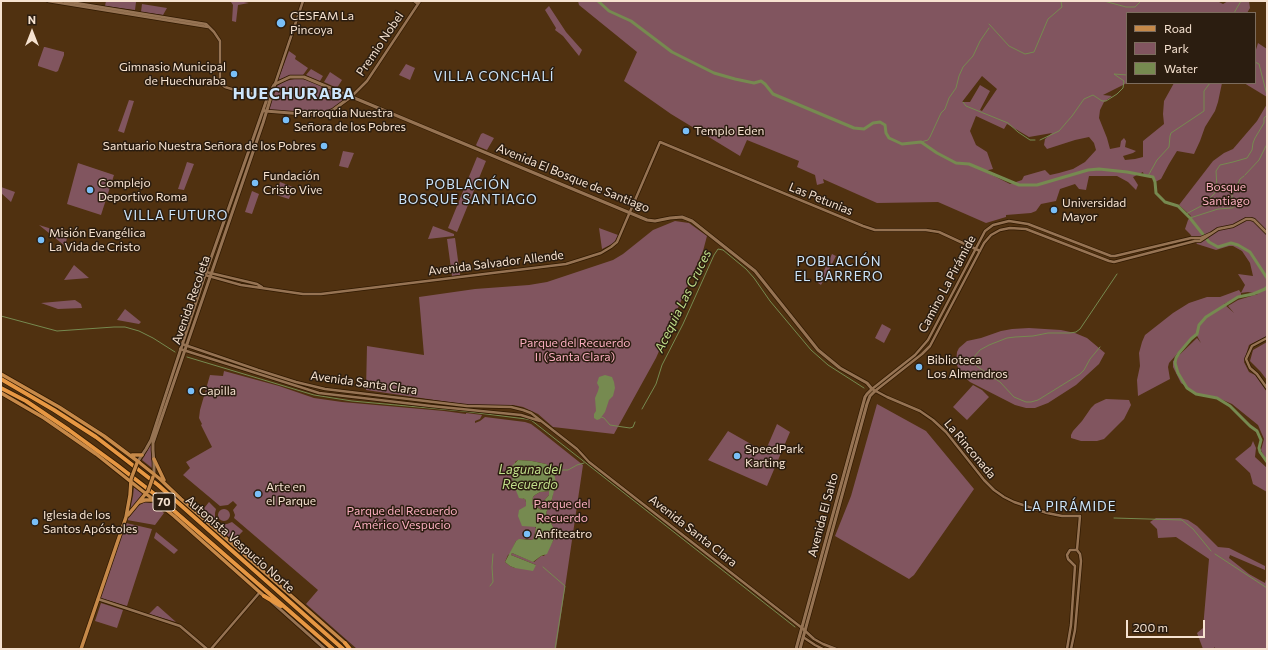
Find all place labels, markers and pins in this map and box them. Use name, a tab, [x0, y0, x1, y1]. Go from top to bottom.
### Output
place label: CESFAM La Pincoya	[290, 9, 354, 37]
marker: CESFAM La Pincoya	[275, 17, 287, 29]
place label: Gimnasio Municipal de Huechuraba	[119, 60, 226, 88]
marker: Gimnasio Municipal de Huechuraba	[229, 69, 239, 79]
place label: Parroquia Nuestra Señora de los Pobres	[294, 106, 406, 134]
marker: Parroquia Nuestra Señora de los Pobres	[281, 115, 291, 125]
place label: Templo Eden	[694, 124, 764, 138]
marker: Templo Eden	[681, 126, 691, 136]
place label: Santuario Nuestra Señora de los Pobres	[103, 139, 316, 153]
marker: Santuario Nuestra Señora de los Pobres	[319, 141, 329, 151]
place label: Fundación Cristo Vive	[263, 169, 322, 197]
place label: Complejo Deportivo Roma	[98, 176, 187, 204]
marker: Fundación Cristo Vive	[250, 178, 260, 188]
marker: Complejo Deportivo Roma	[85, 185, 95, 195]
place label: Universidad Mayor	[1062, 196, 1126, 224]
marker: Universidad Mayor	[1049, 205, 1059, 215]
place label: Misión Evangélica La Vida de Cristo	[49, 226, 146, 254]
marker: Misión Evangélica La Vida de Cristo	[36, 235, 46, 245]
place label: Biblioteca Los Almendros	[927, 353, 1008, 381]
marker: Biblioteca Los Almendros	[914, 362, 924, 372]
place label: Capilla	[199, 384, 236, 398]
marker: Capilla	[186, 386, 196, 396]
place label: SpeedPark Karting	[745, 442, 804, 470]
marker: SpeedPark Karting	[732, 451, 742, 461]
place label: Arte en el Parque	[266, 480, 316, 508]
marker: Arte en el Parque	[253, 489, 263, 499]
place label: Iglesia de los Santos Apóstoles	[43, 508, 138, 536]
marker: Iglesia de los Santos Apóstoles	[30, 517, 40, 527]
place label: Anfiteatro	[535, 527, 592, 541]
marker: Anfiteatro	[522, 529, 532, 539]

